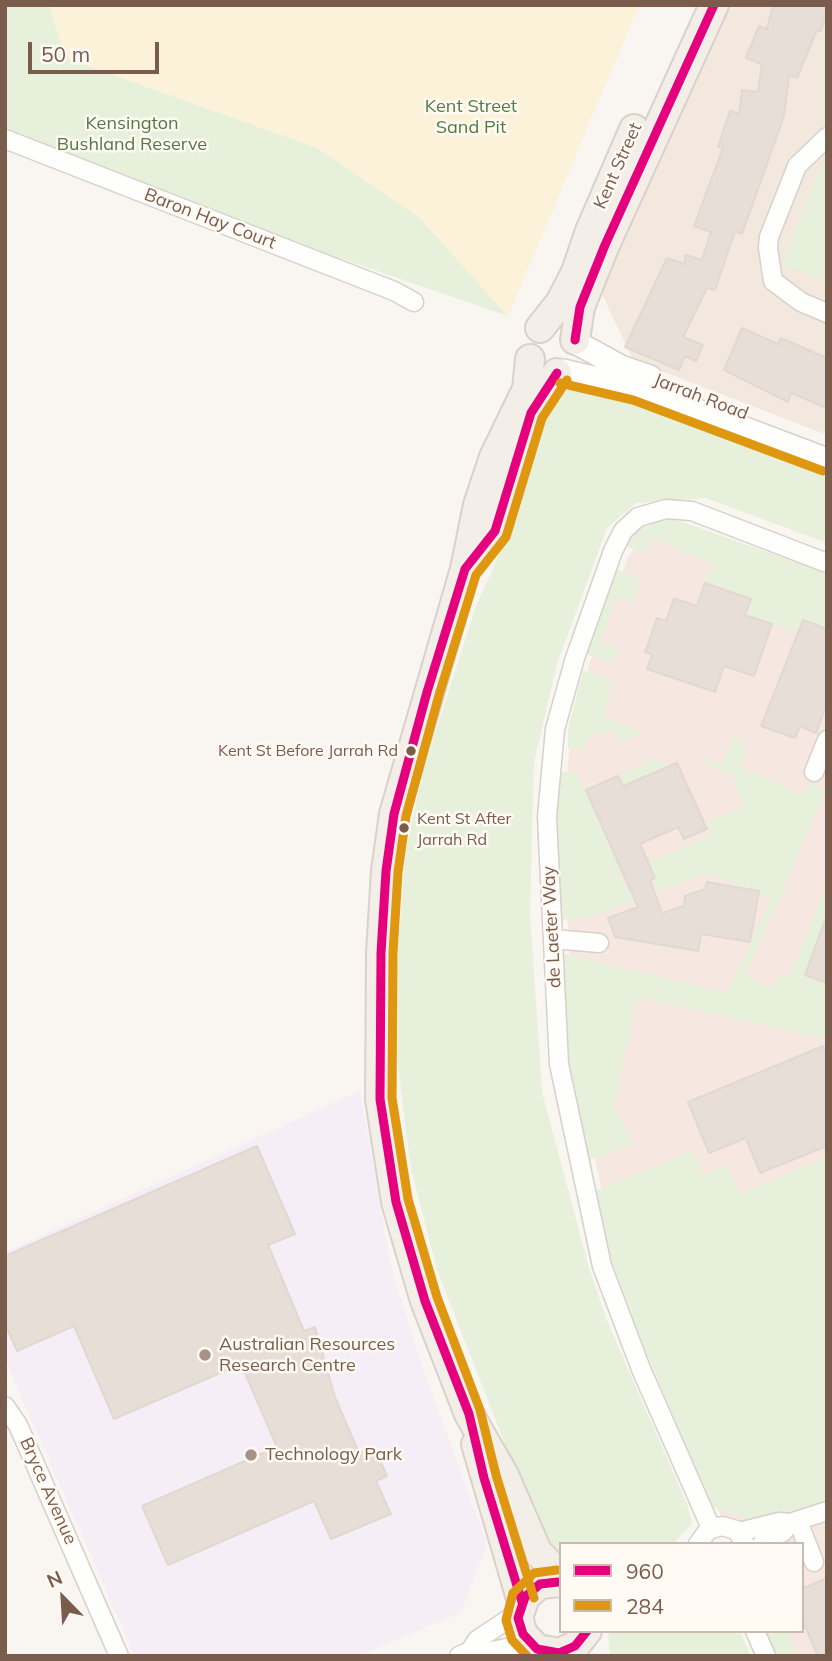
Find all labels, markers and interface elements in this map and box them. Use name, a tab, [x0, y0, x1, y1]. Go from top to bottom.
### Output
scale bar	[32, 28, 163, 72]
text: 50 m	[41, 41, 90, 67]
park label: Kent Street Sand Pit	[425, 96, 517, 138]
park label: Kensington Bushland Reserve	[57, 113, 207, 156]
street label: Kent Street	[589, 119, 647, 213]
street label: Baron Hay Court	[141, 184, 279, 254]
street label: Jarrah Road	[651, 369, 751, 425]
place label: Kent St Before Jarrah Rd	[218, 741, 398, 761]
marker: Kent St Before Jarrah Rd	[404, 744, 418, 758]
place label: Kent St After Jarrah Rd	[417, 809, 511, 847]
marker: Kent St After Jarrah Rd	[397, 821, 411, 835]
street label: de Laeter Way	[538, 865, 566, 989]
place label: Australian Resources Research Centre	[219, 1334, 395, 1376]
marker: Australian Resources Research Centre	[197, 1347, 213, 1363]
street label: Bryce Avenue	[15, 1434, 81, 1548]
place label: Technology Park	[265, 1444, 402, 1466]
marker: Technology Park	[243, 1447, 259, 1463]
legend	[559, 1542, 804, 1633]
text: 960	[626, 1558, 664, 1584]
north arrow	[28, 1563, 98, 1633]
text: N	[43, 1565, 66, 1593]
text: 284	[626, 1593, 664, 1619]

